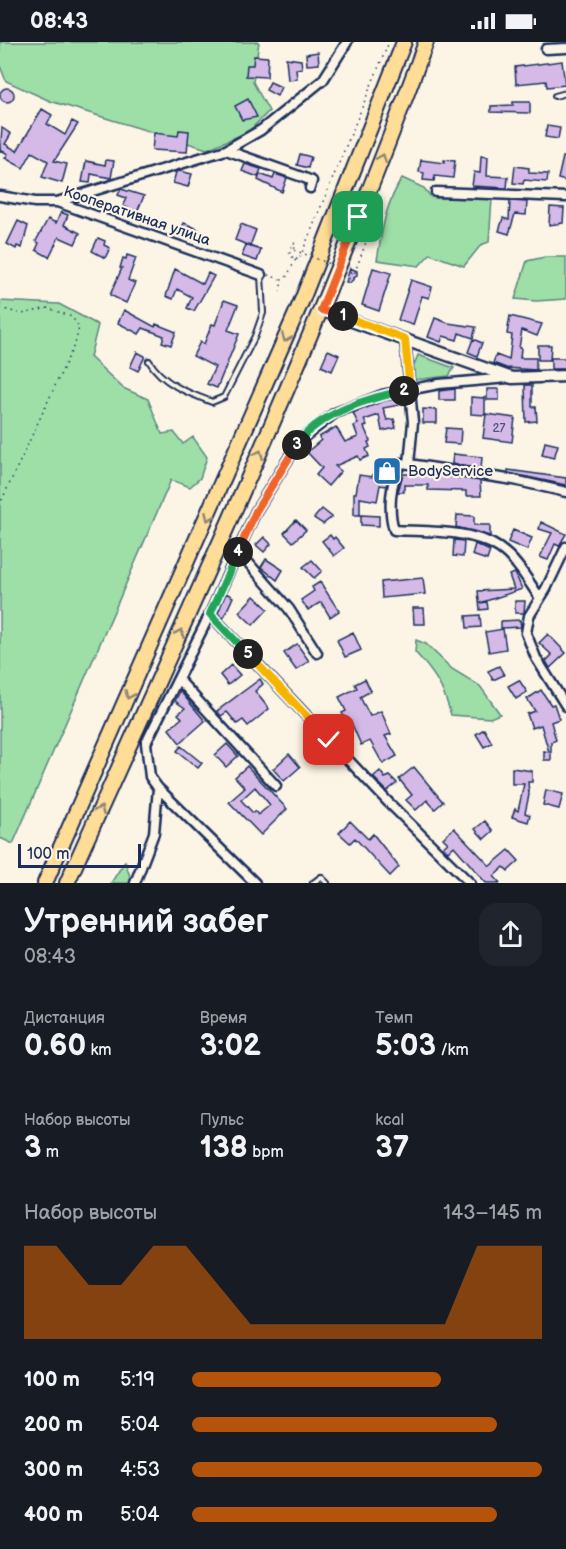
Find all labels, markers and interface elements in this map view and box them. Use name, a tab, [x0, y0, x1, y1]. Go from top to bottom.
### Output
text: 08:43	[30, 8, 88, 35]
one-way arrow	[374, 153, 387, 164]
street label: Кооперативная улица	[61, 182, 213, 250]
pin	[332, 191, 383, 242]
icon: arrive	[341, 200, 374, 233]
pin: 1	[328, 301, 358, 331]
text: 1	[340, 306, 346, 325]
one-way arrow	[281, 332, 293, 343]
pin: 2	[389, 376, 419, 406]
text: 2	[399, 381, 409, 400]
house number: 27	[493, 421, 506, 436]
pin: 3	[282, 430, 312, 460]
text: 3	[292, 435, 302, 454]
one-way arrow	[251, 450, 263, 461]
shop icon: BodyService	[371, 455, 403, 487]
place label: BodyService	[408, 462, 493, 481]
one-way arrow	[204, 511, 216, 522]
pin: 4	[223, 537, 253, 567]
text: 4	[233, 542, 243, 561]
one-way arrow	[172, 628, 184, 639]
pin: 5	[233, 639, 263, 669]
text: 5	[243, 644, 253, 663]
one-way arrow	[124, 689, 136, 700]
pin	[303, 714, 354, 765]
icon: check	[312, 723, 345, 756]
one-way arrow	[92, 806, 104, 817]
scale bar	[18, 841, 141, 869]
text: 100 m	[27, 845, 70, 864]
text: Утренний забег	[24, 902, 269, 942]
button: share	[479, 903, 542, 966]
text: 08:43	[24, 945, 76, 969]
text: Дистанция	[24, 1009, 105, 1028]
text: Время	[200, 1009, 247, 1028]
text: Темп	[375, 1009, 413, 1028]
text: 0.60	[24, 1028, 86, 1064]
text: 3:02	[200, 1028, 261, 1064]
text: 5:03	[375, 1028, 436, 1064]
text: km	[86, 1041, 112, 1060]
text: /km	[436, 1041, 469, 1060]
text: Набор высоты	[24, 1111, 131, 1130]
text: Пульс	[200, 1111, 244, 1130]
text: kcal	[375, 1111, 404, 1130]
text: 3	[24, 1130, 42, 1166]
text: 138	[200, 1130, 248, 1166]
text: 37	[375, 1130, 409, 1166]
text: m	[42, 1143, 59, 1162]
text: bpm	[248, 1143, 284, 1162]
text: Набор высоты	[24, 1201, 157, 1225]
text: 143–145 m	[443, 1201, 542, 1225]
text: 100 m	[24, 1368, 80, 1392]
text: 5:19	[120, 1368, 155, 1392]
text: 200 m	[24, 1413, 83, 1437]
text: 5:04	[120, 1413, 159, 1437]
text: 300 m	[24, 1458, 83, 1482]
text: 4:53	[120, 1458, 160, 1482]
text: 400 m	[24, 1503, 83, 1527]
text: 5:04	[120, 1503, 159, 1527]

